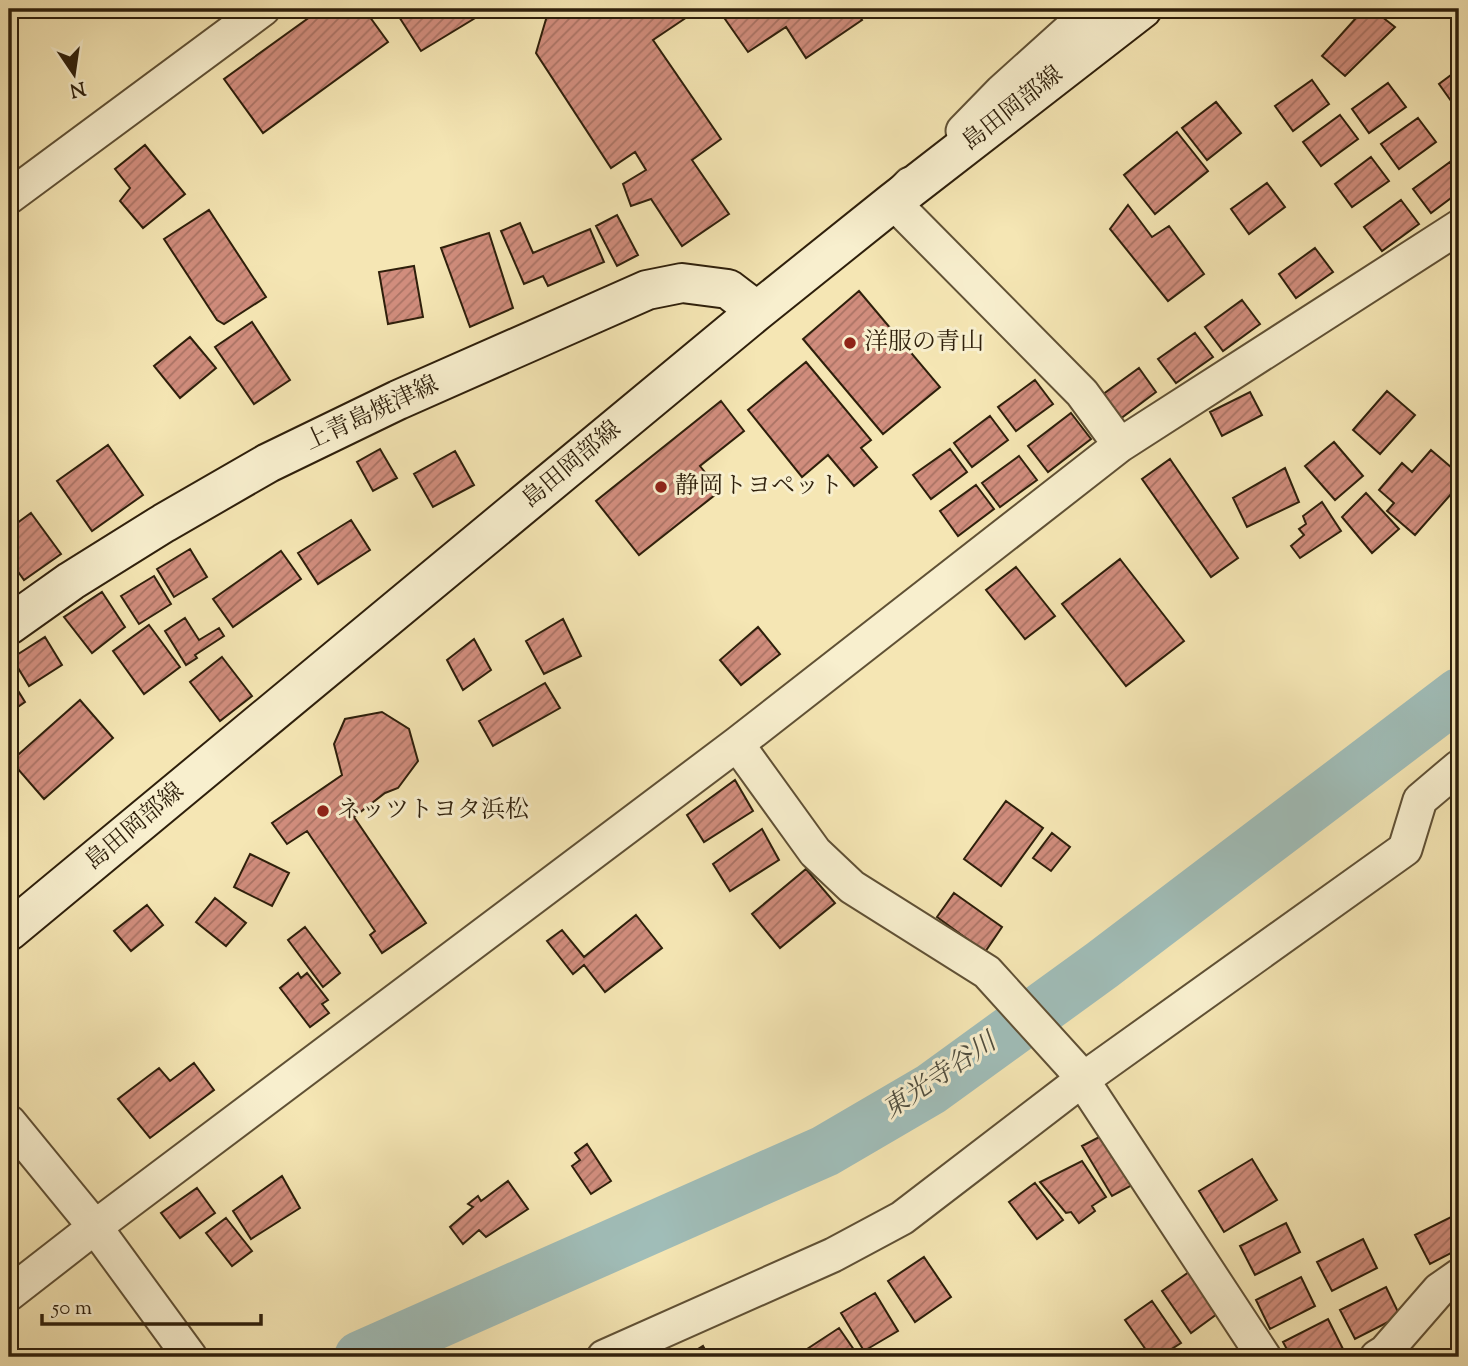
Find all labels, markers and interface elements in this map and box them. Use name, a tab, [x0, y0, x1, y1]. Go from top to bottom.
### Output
north arrow	[38, 38, 108, 108]
street label: 島田岡部線	[955, 59, 1071, 159]
text: N	[67, 73, 88, 103]
place label: 洋服の青山	[864, 326, 984, 360]
marker: 洋服の青山	[842, 335, 858, 351]
street label: 上青島焼津線	[300, 368, 444, 460]
street label: 島田岡部線	[515, 413, 629, 517]
place label: 静岡トヨペット	[675, 470, 843, 504]
marker: 静岡トヨペット	[653, 479, 669, 495]
street label: 島田岡部線	[78, 775, 192, 879]
place label: ネッツトヨタ浜松	[337, 794, 529, 828]
marker: ネッツトヨタ浜松	[315, 803, 331, 819]
water label: 東光寺谷川	[876, 1024, 1007, 1129]
scale bar	[42, 1282, 261, 1326]
text: 50 m	[51, 1294, 92, 1324]

